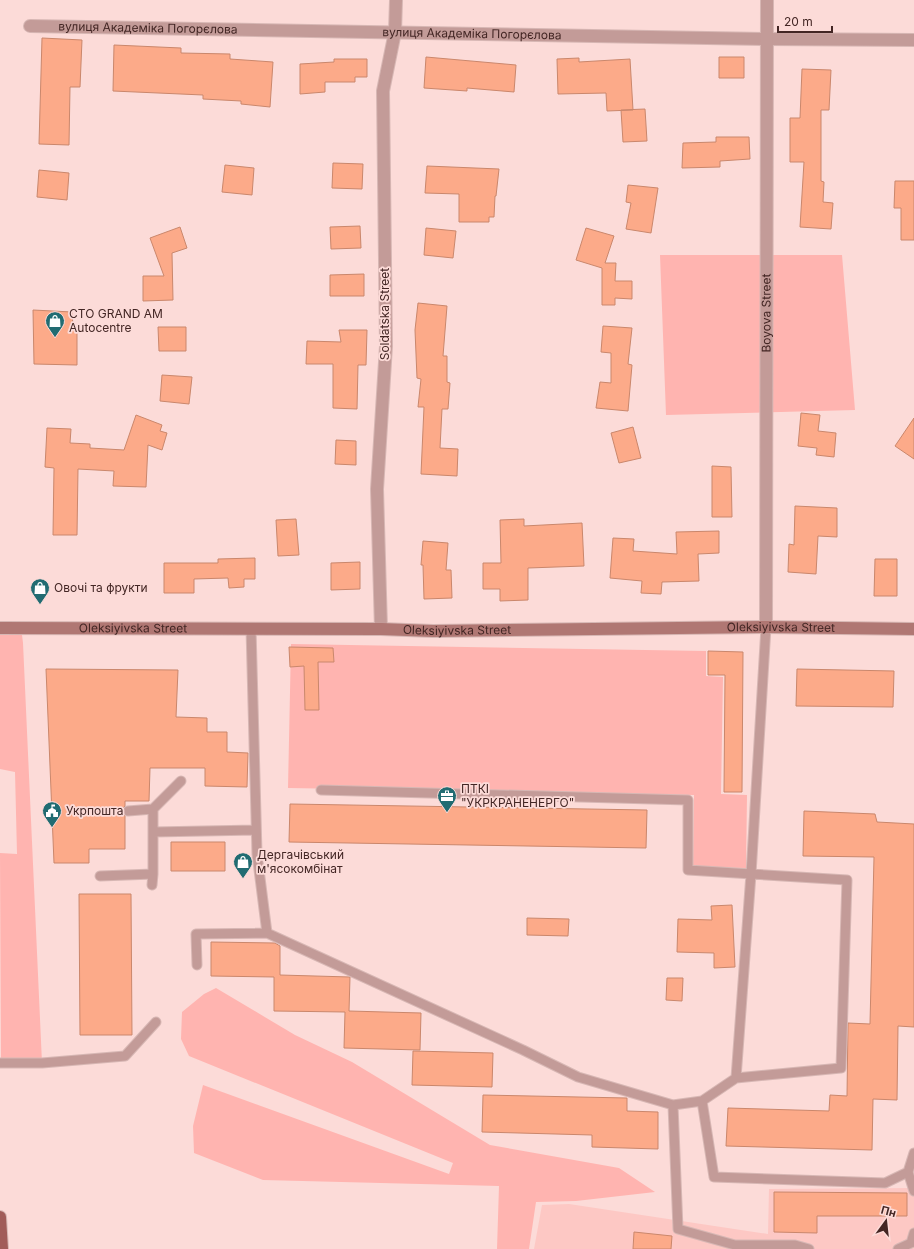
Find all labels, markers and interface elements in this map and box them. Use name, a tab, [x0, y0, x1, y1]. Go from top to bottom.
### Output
scale bar	[778, 8, 832, 34]
text: 20 m	[784, 14, 813, 29]
street label: вулиця Академіка Погорєлова	[58, 19, 238, 37]
street label: вулиця Академіка Погорєлова	[382, 24, 562, 42]
street label: Soldatska Street	[377, 268, 392, 360]
street label: Boyova Street	[758, 273, 774, 353]
place label: СТО GRAND AM Autocentre	[69, 306, 163, 335]
shop icon: СТО GRAND AM Autocentre	[44, 310, 66, 338]
shop icon: Овочі та фрукти	[29, 577, 51, 605]
place label: Овочі та фрукти	[54, 580, 148, 595]
street label: Oleksiyivska Street	[727, 619, 835, 635]
street label: Oleksiyivska Street	[79, 620, 187, 635]
street label: Oleksiyivska Street	[403, 622, 511, 638]
place label: ПТКІ "УКРКРАНЕНЕРГО"	[461, 781, 574, 810]
office icon: ПТКІ "УКРКРАНЕНЕРГО"	[436, 785, 458, 813]
public building icon: Укрпошта	[41, 800, 63, 828]
place label: Укрпошта	[66, 803, 123, 818]
place label: Дергачівський м'ясокомбінат	[257, 847, 344, 876]
shop icon: Дергачівський м'ясокомбінат	[232, 851, 254, 879]
north arrow	[866, 1201, 906, 1241]
text: Пн	[879, 1203, 898, 1220]

